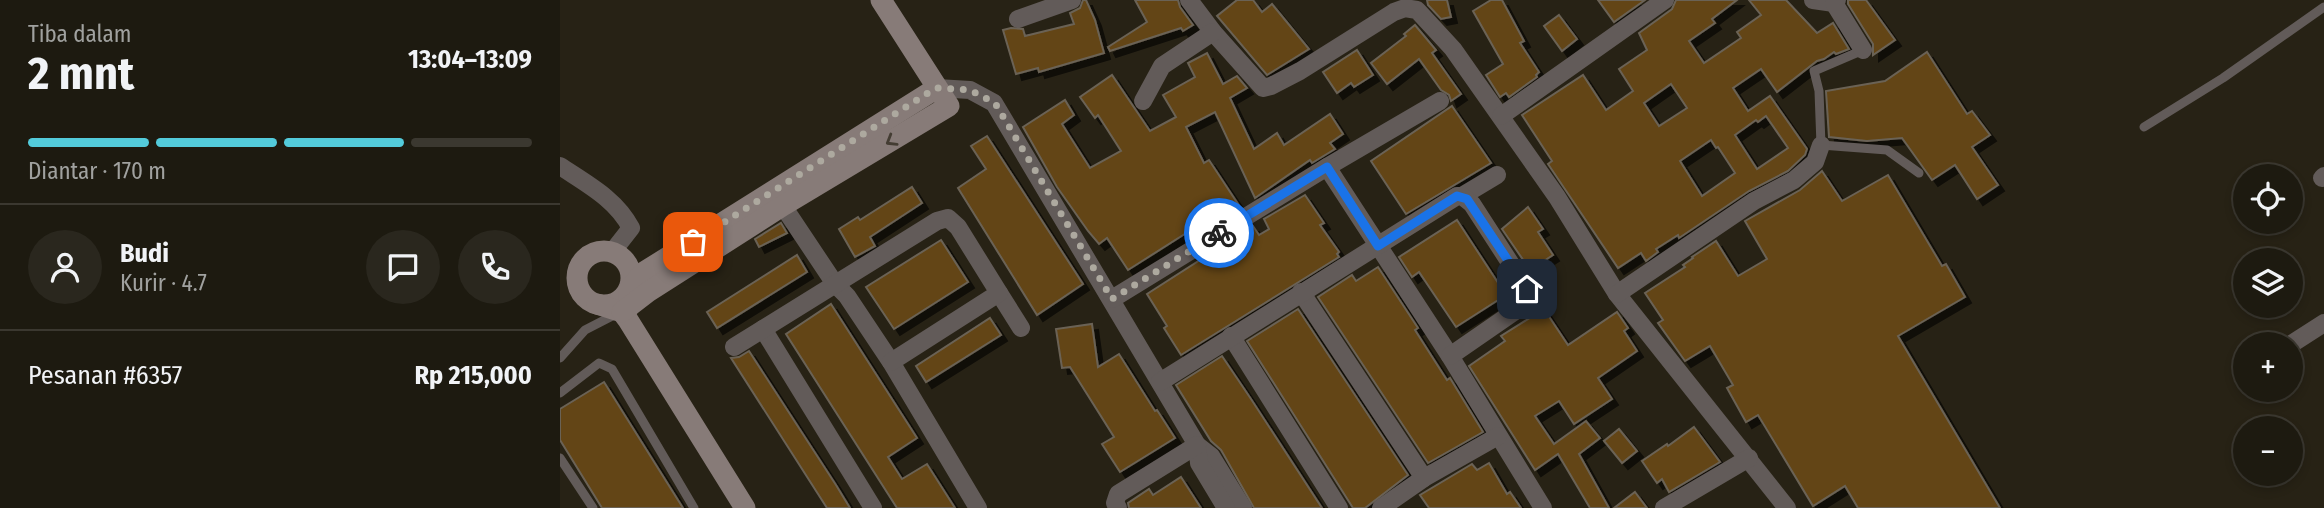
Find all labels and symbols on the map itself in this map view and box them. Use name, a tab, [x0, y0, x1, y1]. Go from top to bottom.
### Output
one-way arrow	[885, 132, 898, 145]
courier	[1184, 198, 1254, 268]
pin	[663, 212, 723, 272]
pin	[1497, 259, 1557, 319]

